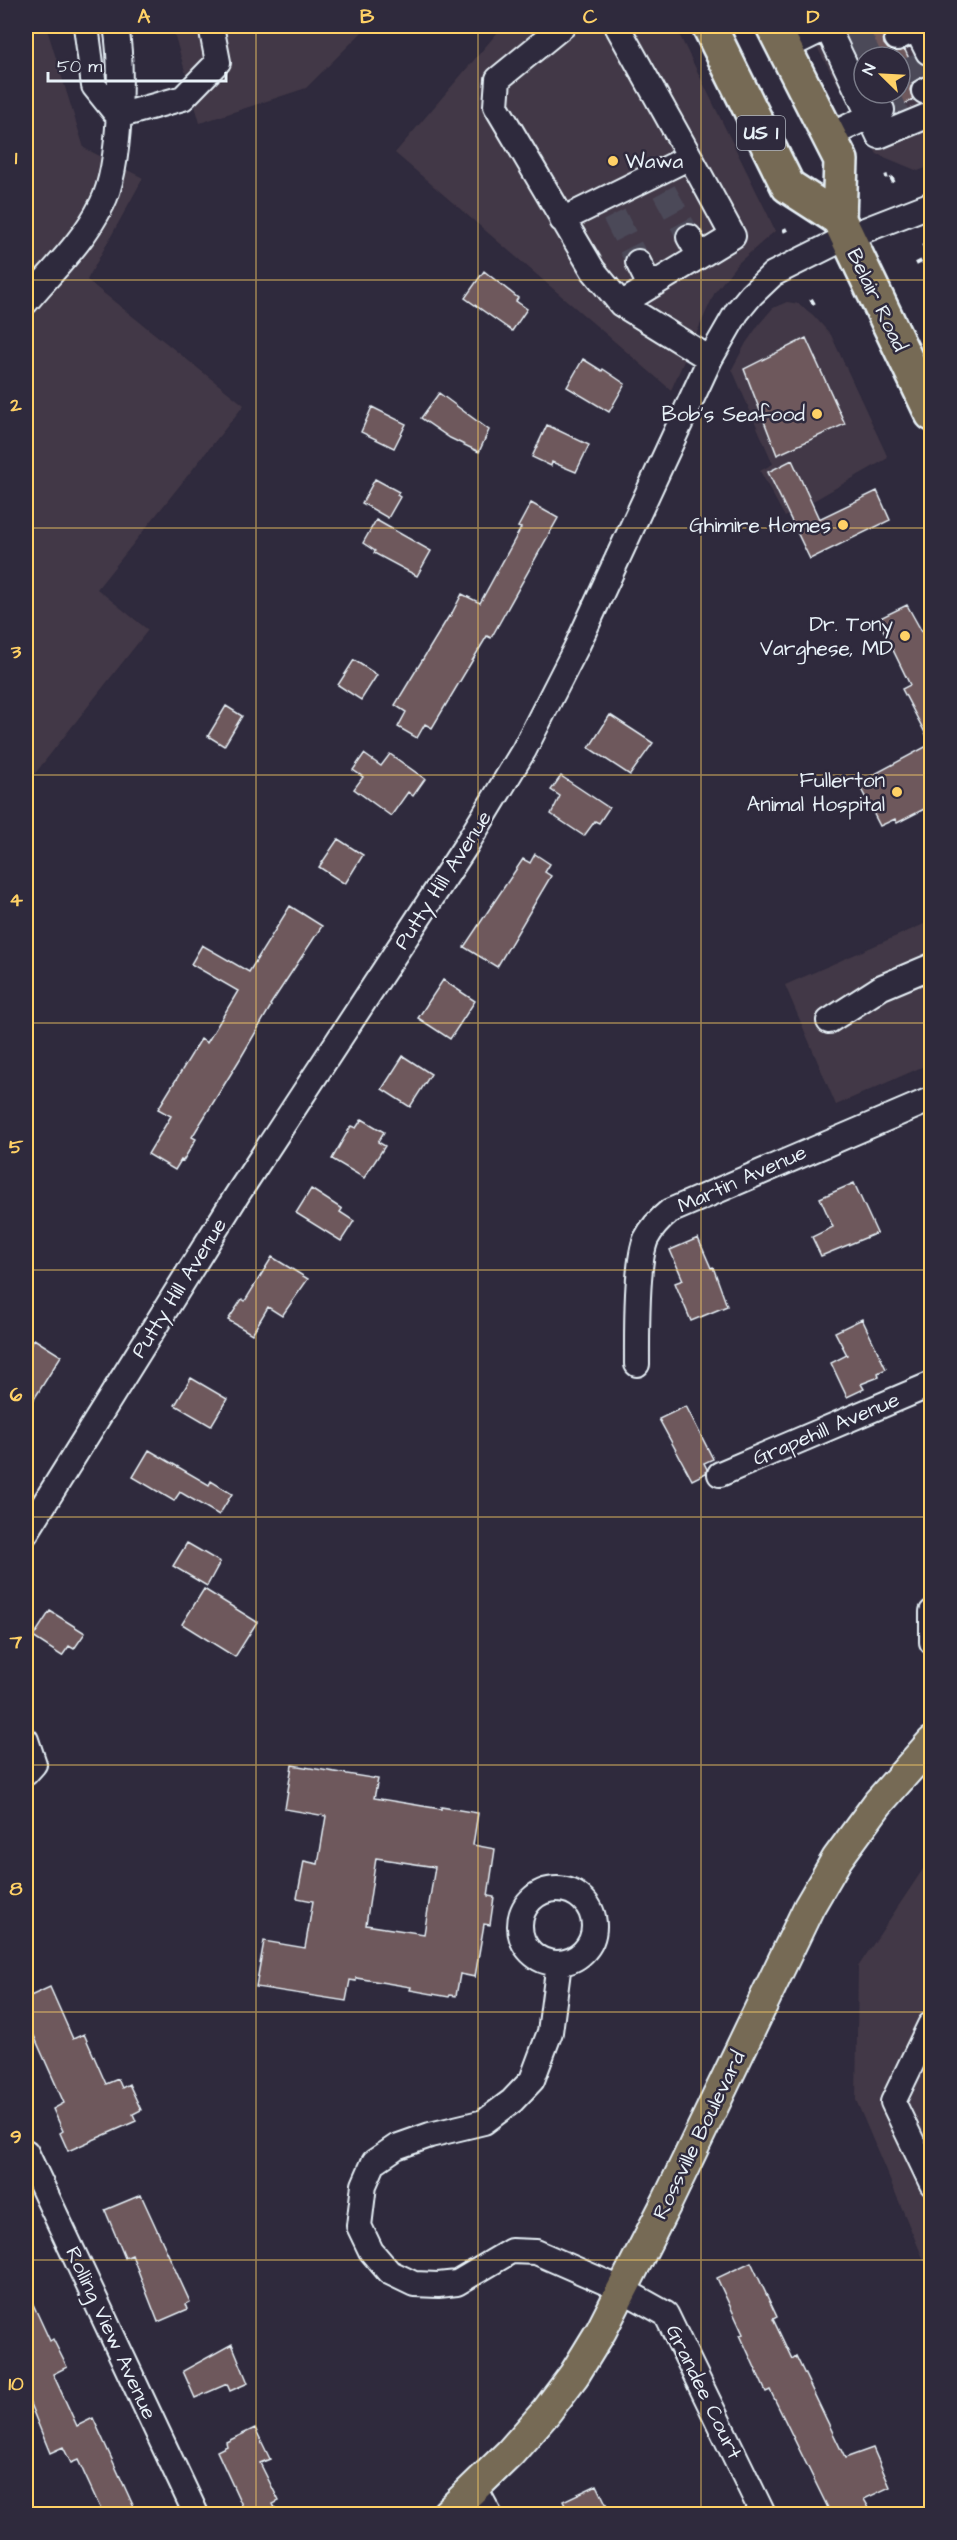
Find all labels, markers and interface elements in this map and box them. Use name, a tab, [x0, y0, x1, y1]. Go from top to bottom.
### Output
text: A	[138, 3, 151, 31]
text: B	[360, 3, 375, 31]
text: C	[583, 3, 598, 31]
text: D	[807, 3, 820, 31]
scale bar	[48, 45, 226, 83]
north arrow	[852, 45, 912, 105]
text: 50 m	[57, 54, 102, 79]
text: N	[857, 60, 881, 78]
road number: US 1	[737, 116, 785, 150]
text: 1	[15, 144, 18, 172]
place label: Wawa	[625, 147, 683, 176]
marker: Wawa	[606, 154, 620, 168]
street label: Belair Road	[839, 243, 915, 357]
text: 2	[9, 391, 22, 419]
place label: Bob's Seafood	[662, 400, 805, 429]
marker: Bob's Seafood	[810, 407, 824, 421]
place label: Ghimire Homes	[689, 511, 831, 540]
marker: Ghimire Homes	[836, 518, 850, 532]
place label: Dr. Tony Varghese, MD	[760, 610, 893, 665]
marker: Dr. Tony Varghese, MD	[898, 629, 912, 643]
text: 3	[10, 638, 22, 666]
place label: Fullerton Animal Hospital	[747, 766, 885, 820]
marker: Fullerton Animal Hospital	[890, 785, 904, 799]
street label: Putty Hill Avenue	[387, 805, 500, 956]
text: 4	[9, 886, 23, 914]
text: 5	[9, 1133, 24, 1161]
street label: Martin Avenue	[673, 1138, 811, 1220]
street label: Putty Hill Avenue	[124, 1212, 235, 1365]
text: 6	[10, 1381, 23, 1409]
street label: Grapehill Avenue	[748, 1385, 904, 1474]
text: 7	[9, 1628, 23, 1656]
text: 8	[10, 1875, 23, 1903]
street label: Rossville Boulevard	[646, 2046, 753, 2224]
text: 9	[10, 2123, 22, 2151]
street label: Rolling View Avenue	[56, 2242, 164, 2425]
street label: Grandee Court	[659, 2320, 749, 2465]
text: 10	[8, 2370, 24, 2398]

